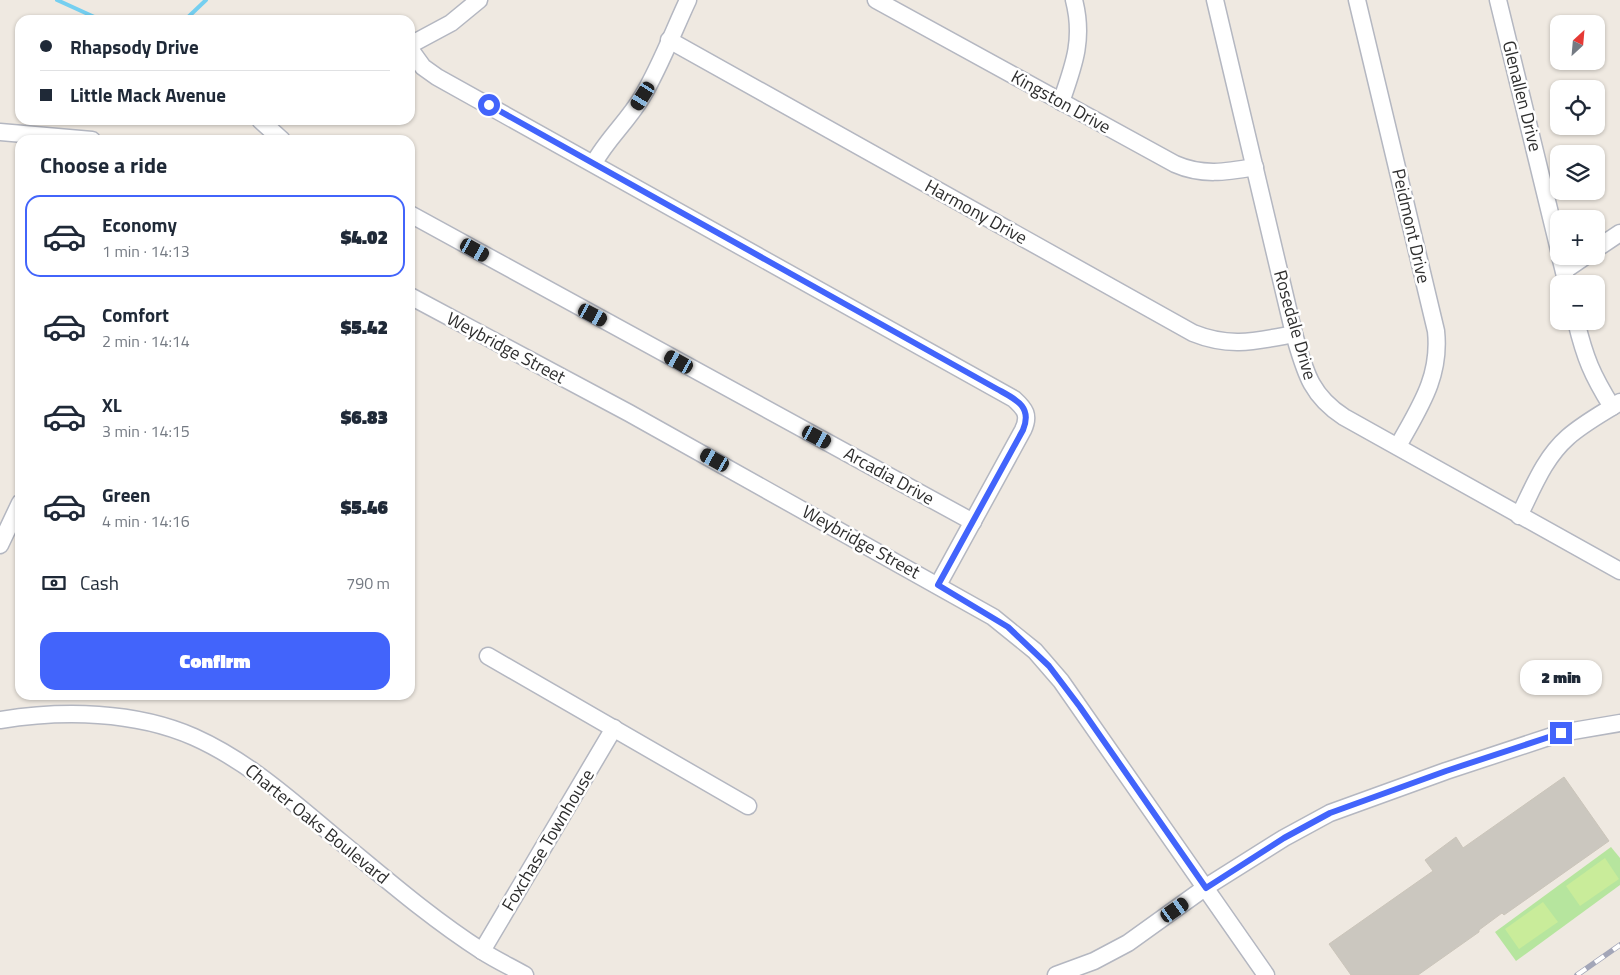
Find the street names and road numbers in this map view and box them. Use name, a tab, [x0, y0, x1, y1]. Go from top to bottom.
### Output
street label: Glenallen Drive	[1496, 38, 1549, 154]
street label: Kingston Drive	[1006, 63, 1116, 140]
street label: Peidmont Drive	[1385, 166, 1438, 286]
street label: Harmony Drive	[920, 172, 1032, 251]
street label: Rosedale Drive	[1267, 267, 1324, 383]
street label: Weybridge Street	[442, 305, 571, 391]
street label: Arcadia Drive	[839, 440, 939, 511]
street label: Weybridge Street	[797, 498, 926, 585]
street label: Charter Oaks Boulevard	[239, 757, 395, 890]
street label: Foxchase Townhouse	[495, 764, 601, 916]

